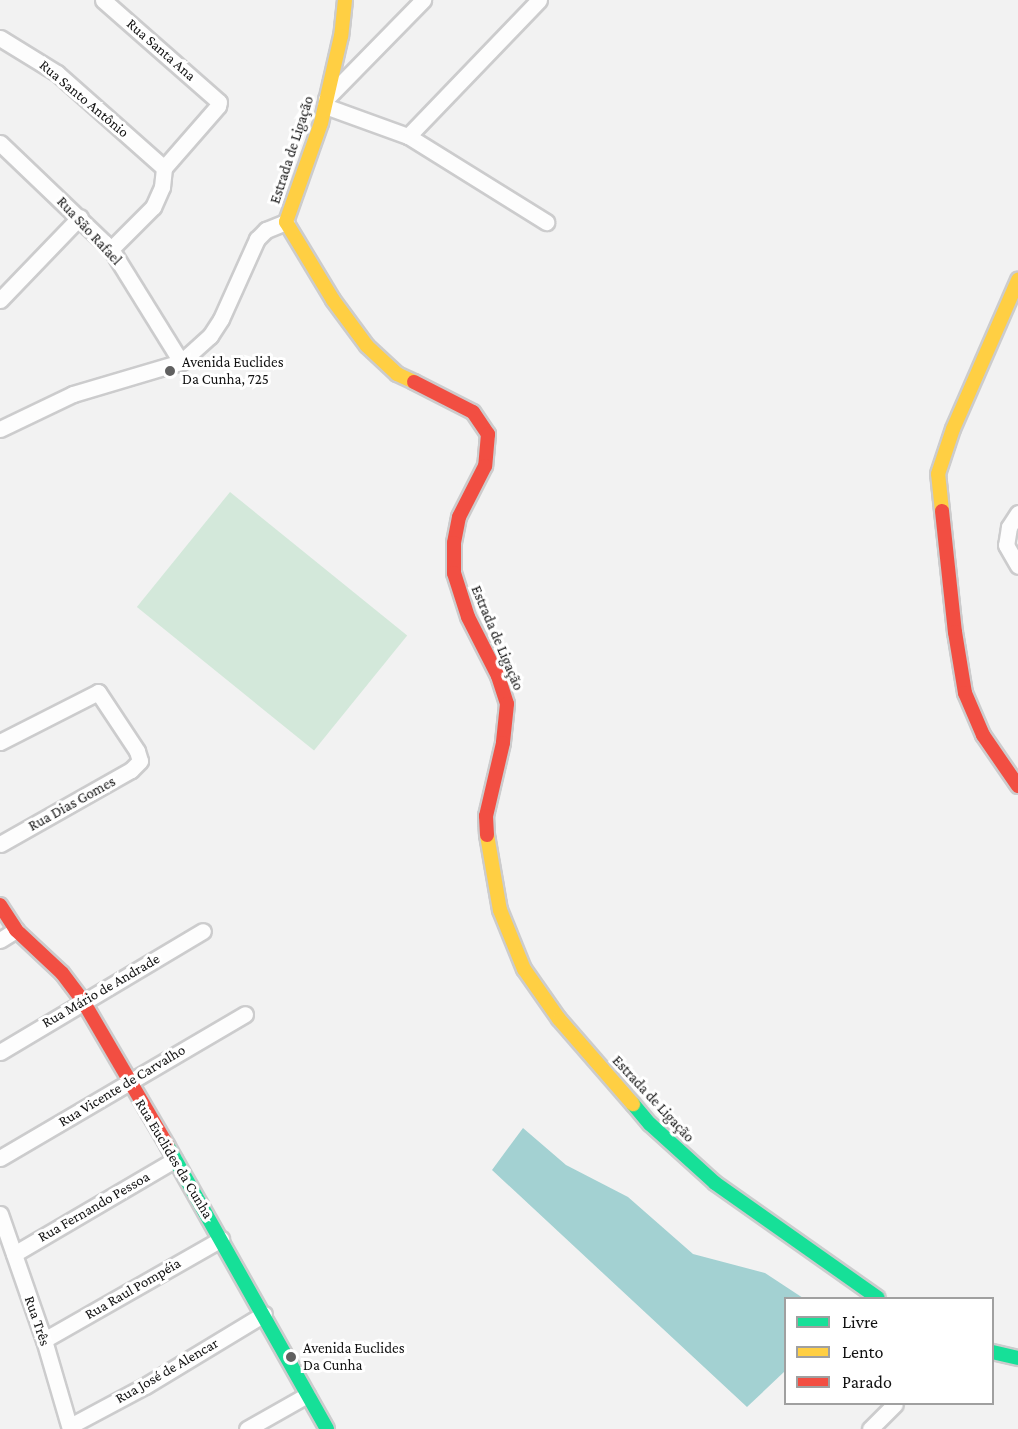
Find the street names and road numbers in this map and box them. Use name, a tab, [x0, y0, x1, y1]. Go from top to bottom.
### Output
street label: Rua Santa Ana	[123, 15, 199, 85]
street label: Rua Santo Antônio	[36, 56, 132, 142]
street label: Estrada de Ligação	[266, 94, 318, 206]
street label: Rua São Rafael	[53, 193, 125, 269]
street label: Estrada de Ligação	[467, 583, 527, 693]
street label: Rua Dias Gomes	[25, 773, 119, 835]
street label: Rua Mário de Andrade	[39, 950, 163, 1032]
street label: Rua Vicente de Carvalho	[55, 1041, 189, 1131]
street label: Estrada de Ligação	[608, 1052, 698, 1146]
street label: Rua Euclides da Cunha	[131, 1096, 217, 1222]
street label: Rua Fernando Pessoa	[35, 1168, 153, 1246]
street label: Rua Raul Pompéia	[82, 1254, 184, 1324]
street label: Rua Três	[20, 1294, 54, 1348]
street label: Rua José de Alencar	[112, 1334, 222, 1408]

